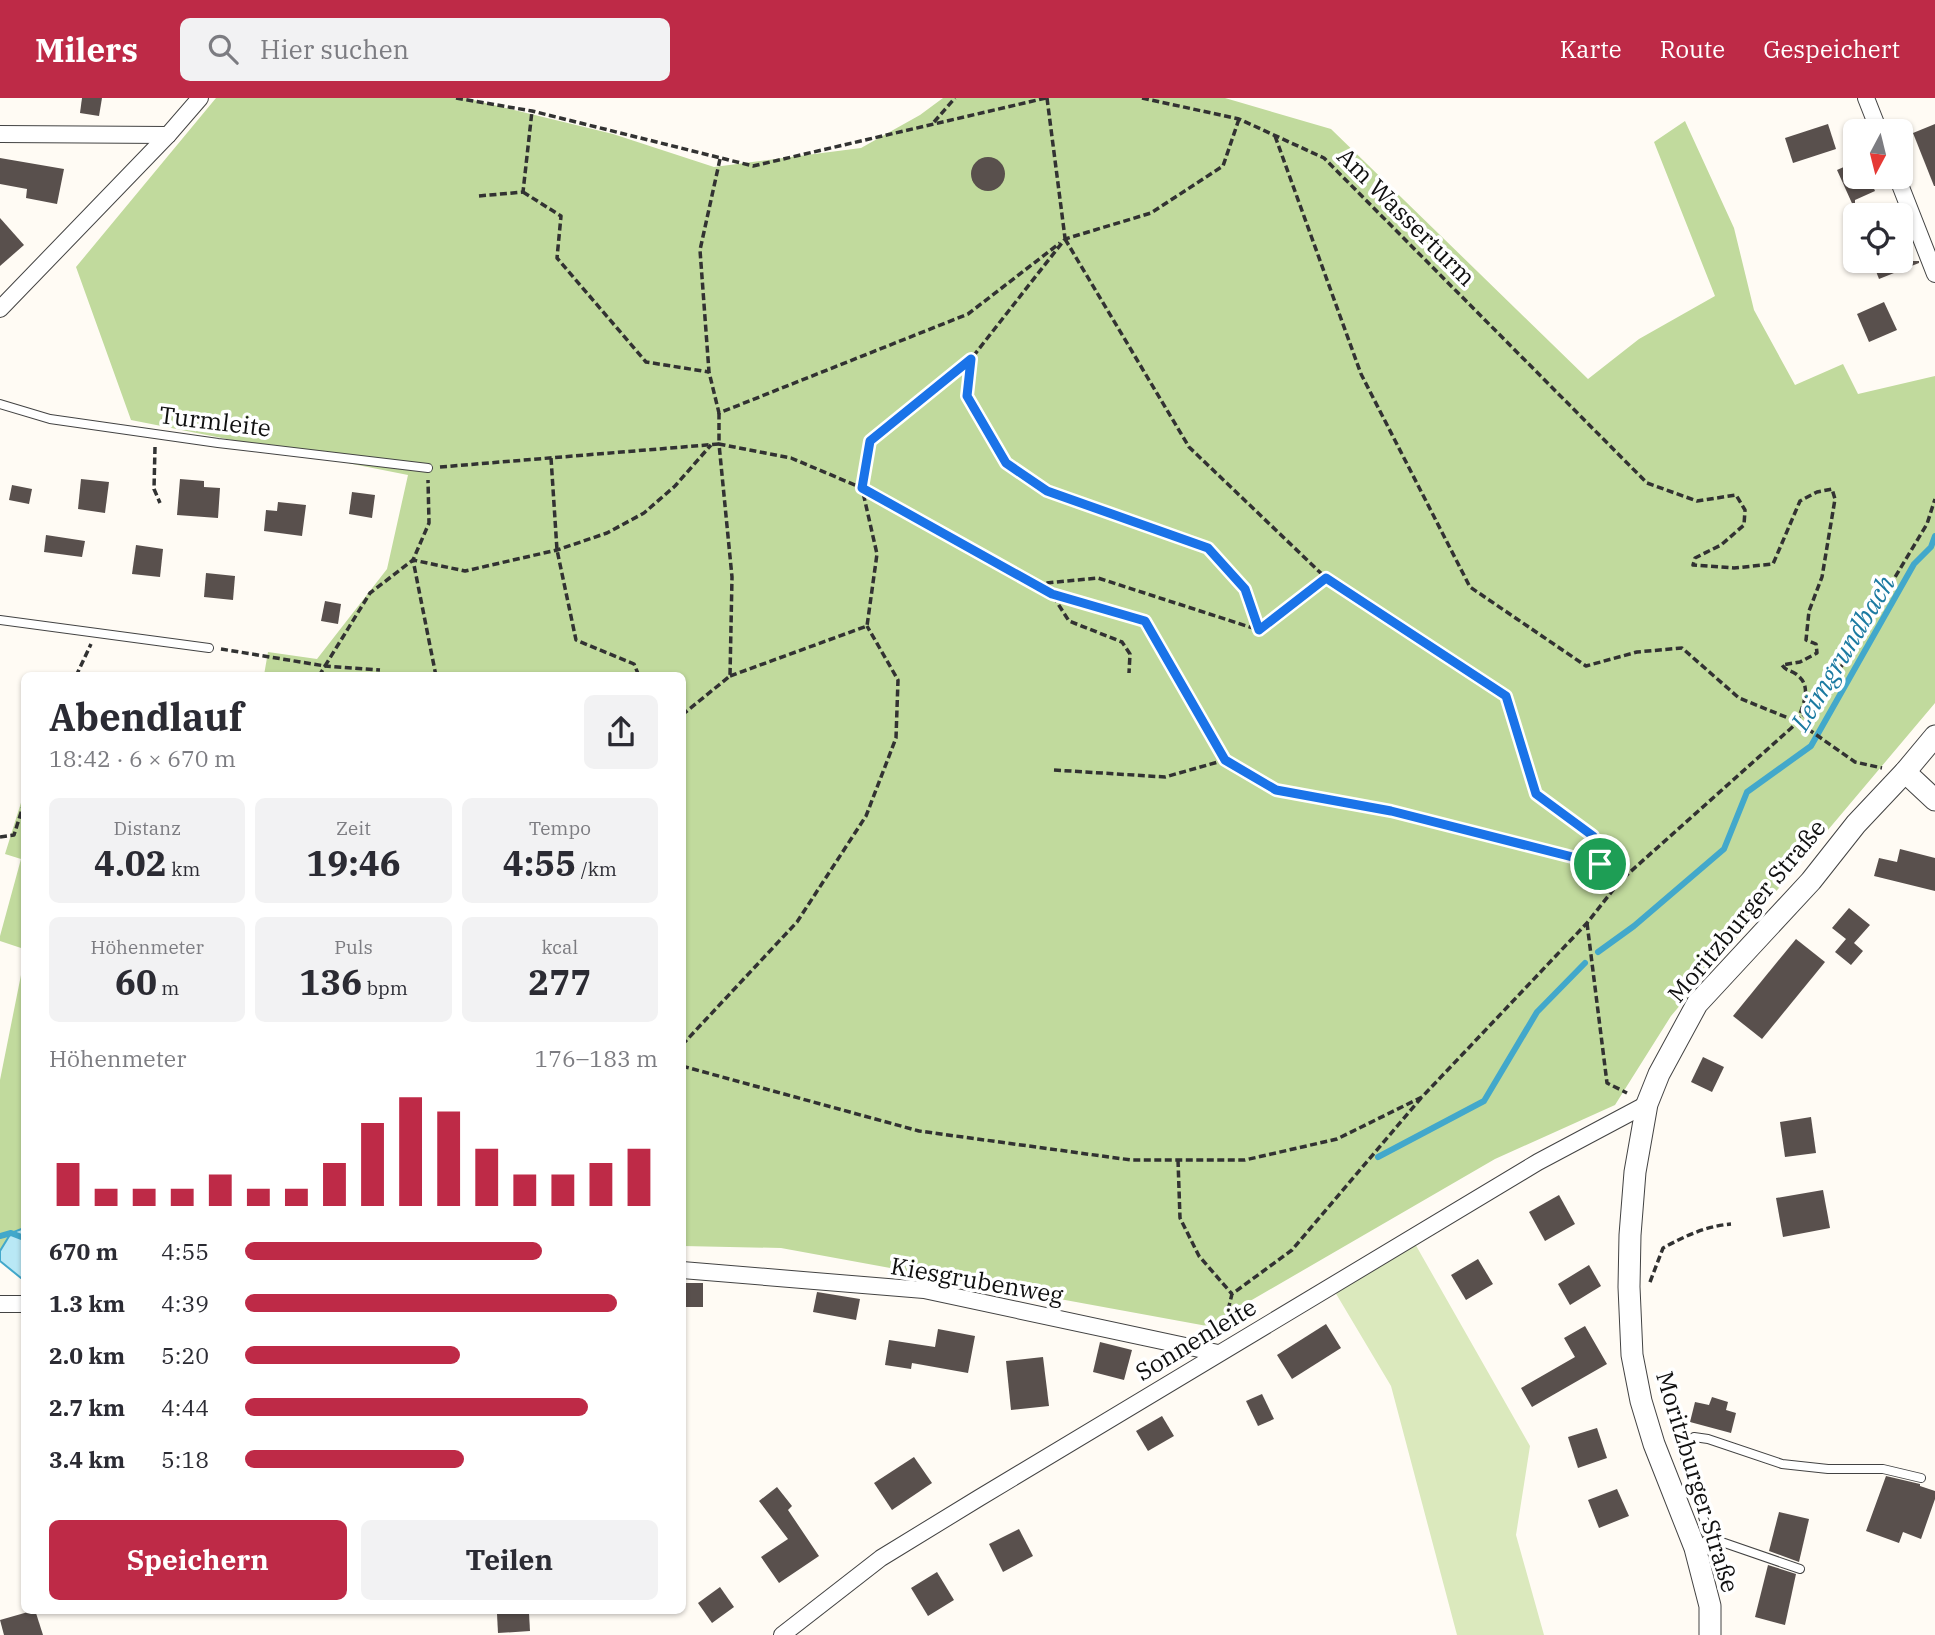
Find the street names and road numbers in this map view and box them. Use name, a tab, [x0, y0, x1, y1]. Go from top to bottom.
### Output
street label: Am Wasserturm	[1330, 140, 1483, 293]
street label: Turmleite	[157, 398, 273, 444]
street label: Moritzburger Straße	[1660, 812, 1832, 1009]
street label: Kiesgrubenweg	[888, 1249, 1066, 1311]
street label: Sonnenleite	[1129, 1291, 1262, 1388]
street label: Moritzburger Straße	[1649, 1367, 1747, 1596]

